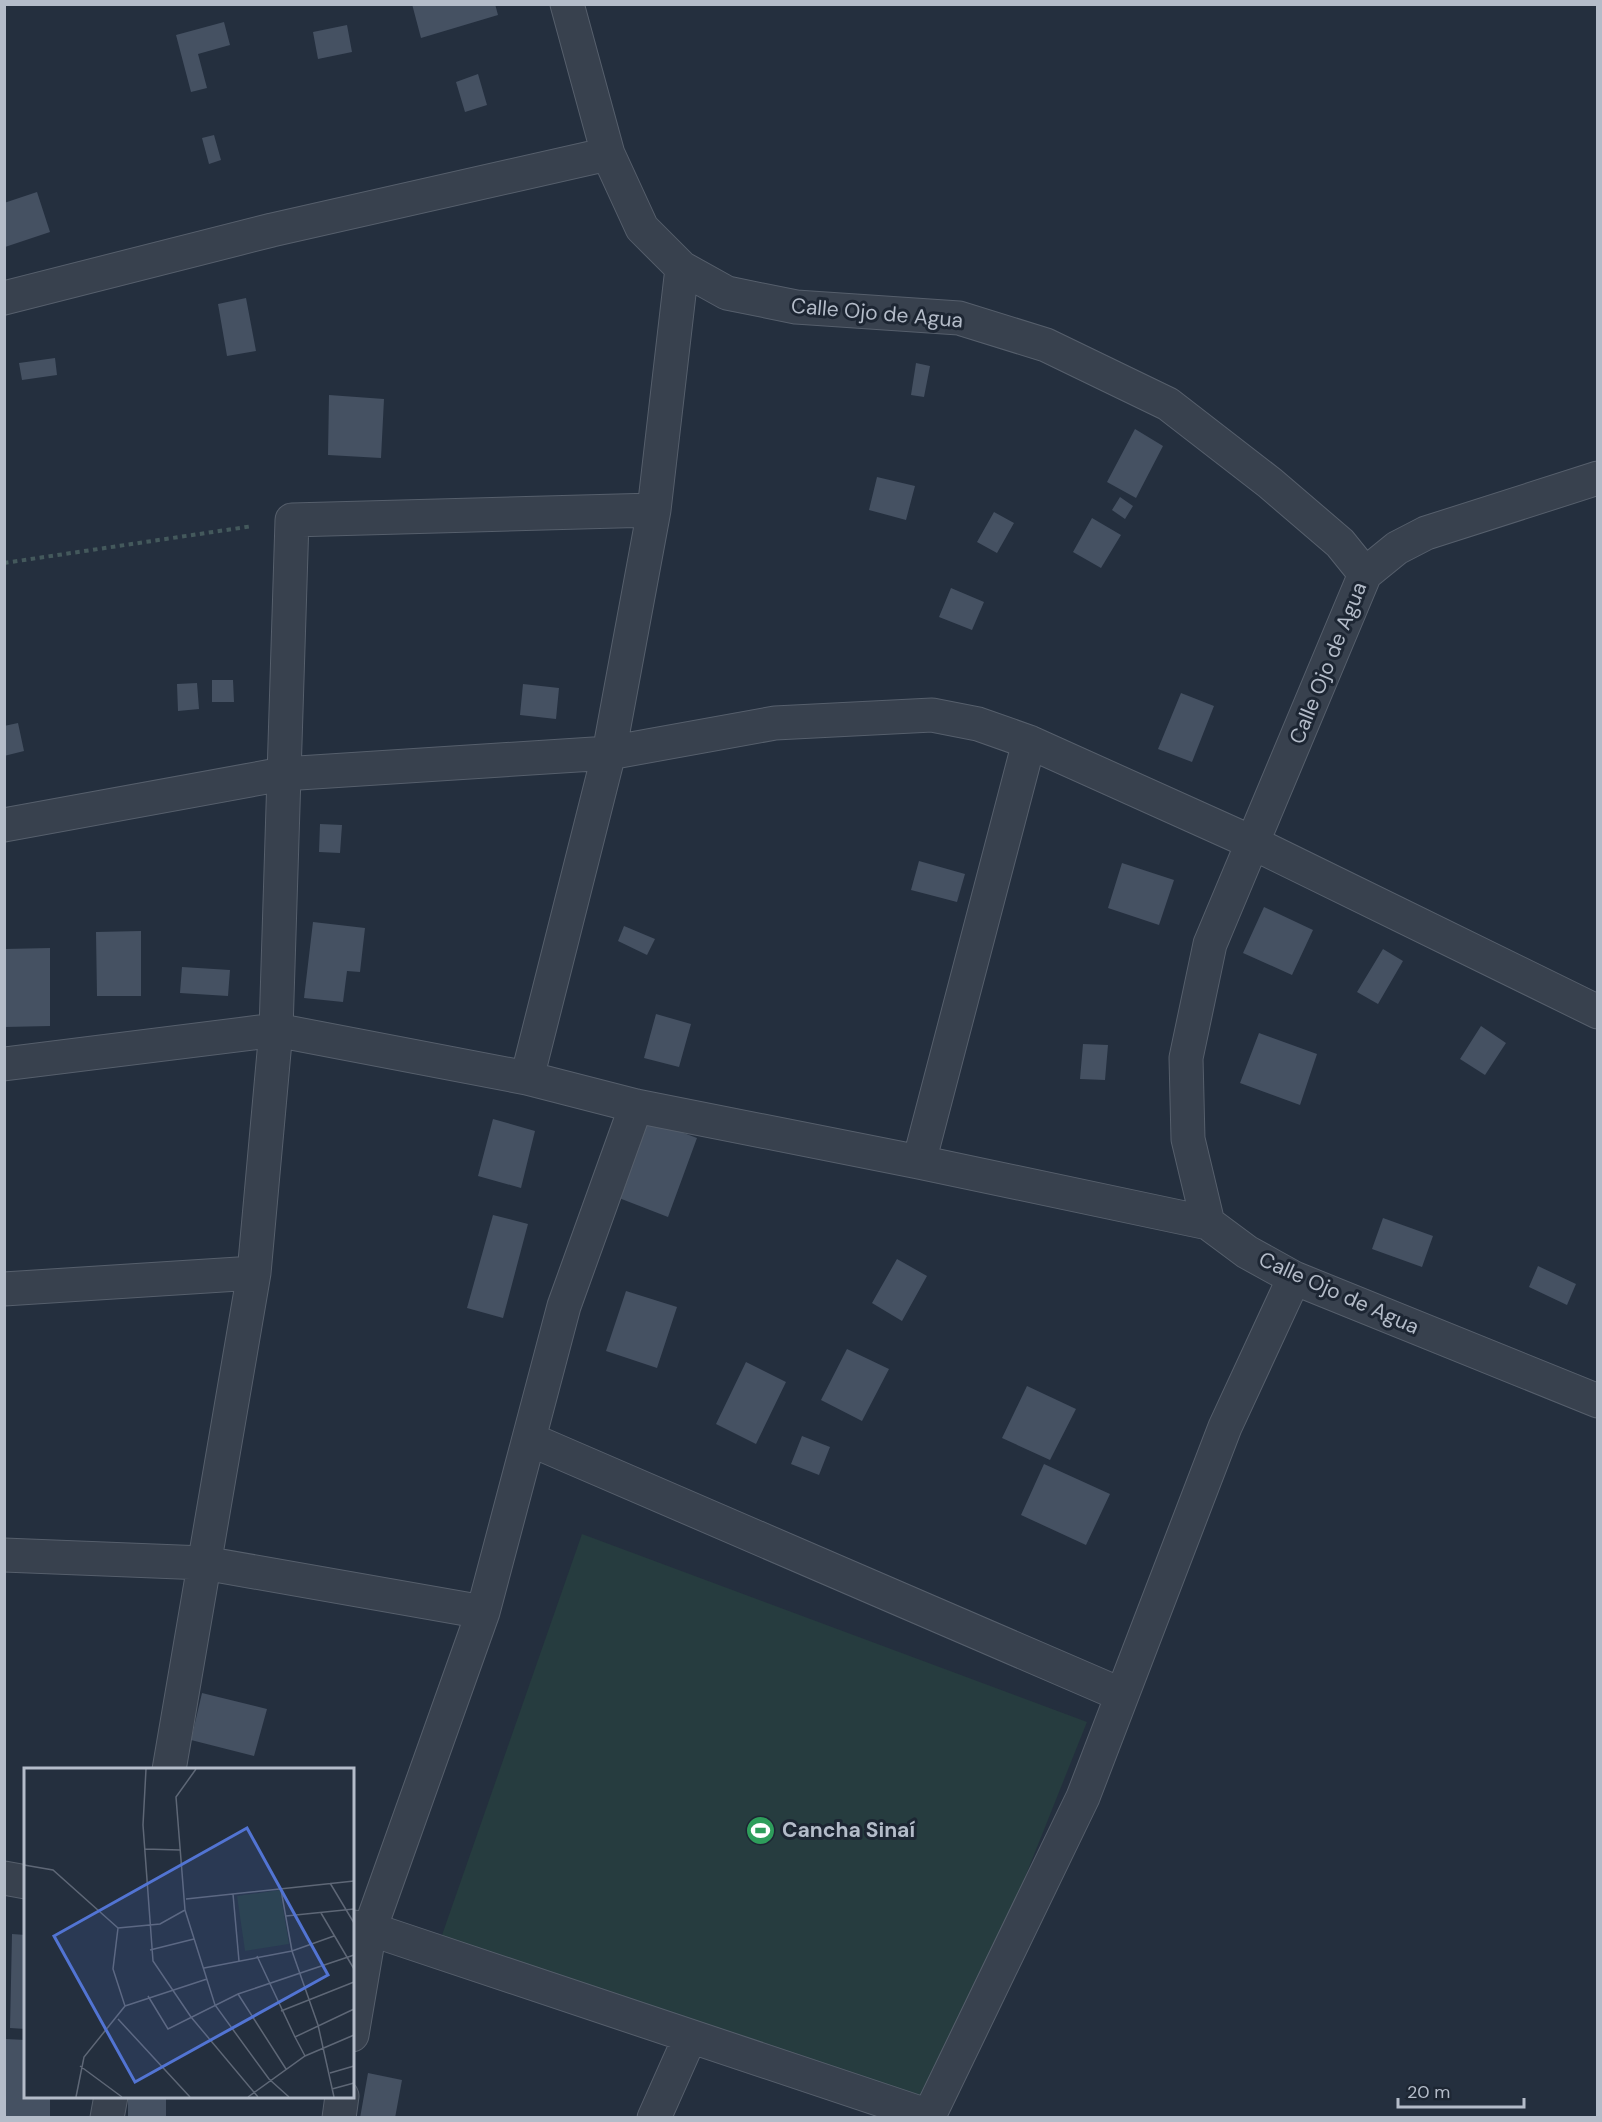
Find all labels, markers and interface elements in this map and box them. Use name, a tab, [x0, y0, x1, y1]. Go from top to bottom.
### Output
street label: Calle Ojo de Agua	[790, 292, 964, 334]
street label: Calle Ojo de Agua	[1283, 578, 1373, 748]
street label: Calle Ojo de Agua	[1254, 1245, 1424, 1341]
inset map	[24, 1768, 354, 2098]
sports icon: Cancha Sinaí	[745, 1814, 777, 1846]
place label: Cancha Sinaí	[782, 1816, 915, 1844]
scale bar	[1398, 2071, 1524, 2109]
text: 20 m	[1407, 2080, 1450, 2104]

